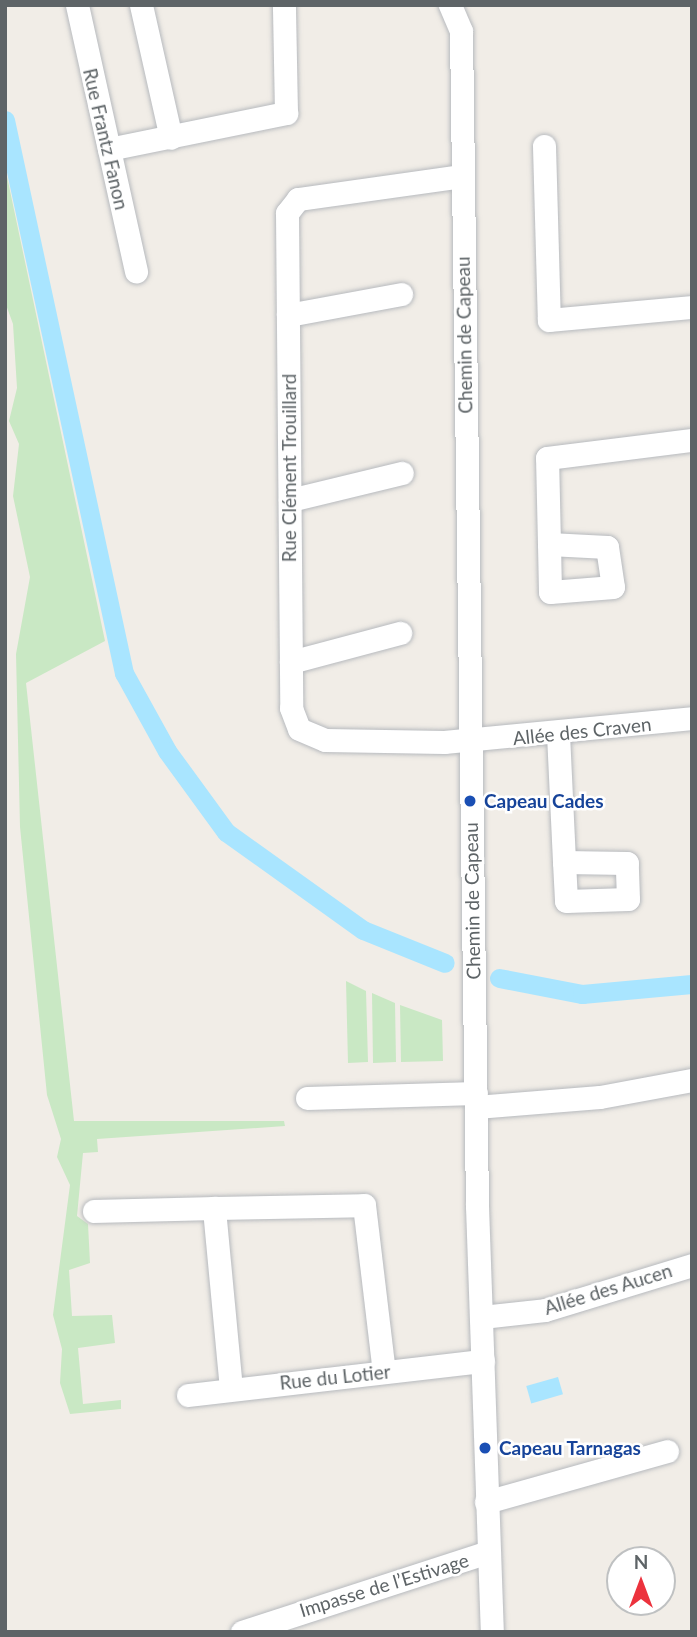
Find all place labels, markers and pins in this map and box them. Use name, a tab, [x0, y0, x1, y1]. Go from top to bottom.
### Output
place label: Capeau Cades	[484, 790, 604, 812]
marker: Capeau Cades	[462, 793, 478, 809]
place label: Capeau Tarnagas	[499, 1437, 642, 1459]
marker: Capeau Tarnagas	[477, 1440, 493, 1456]

